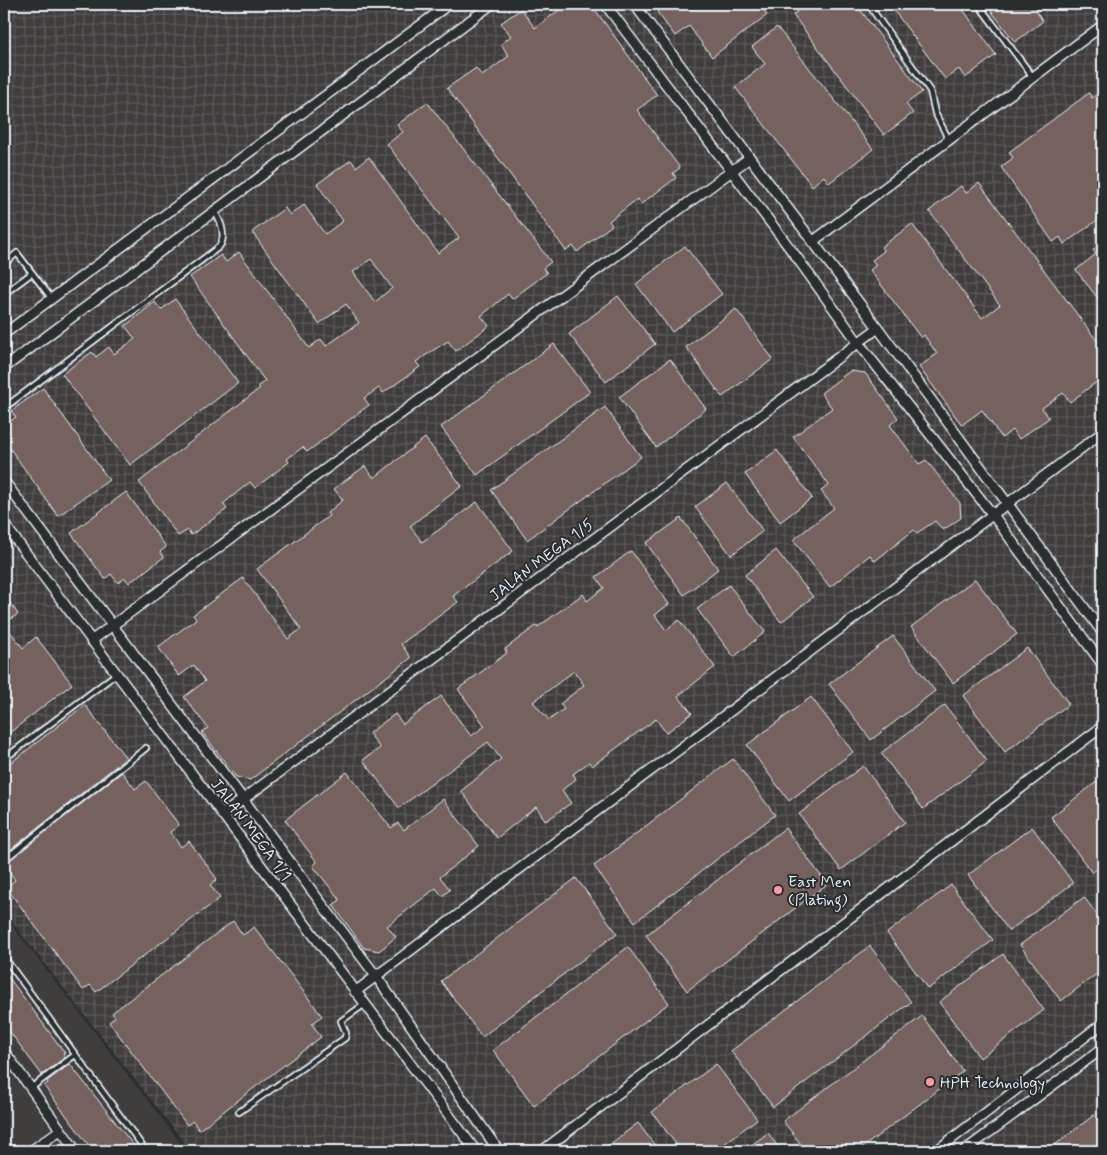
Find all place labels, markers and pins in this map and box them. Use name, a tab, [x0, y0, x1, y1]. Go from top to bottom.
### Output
place label: East Men (Plating)	[788, 872, 851, 912]
marker: East Men (Plating)	[772, 884, 784, 896]
place label: HPH Technology	[940, 1073, 1045, 1095]
marker: HPH Technology	[924, 1076, 936, 1088]

